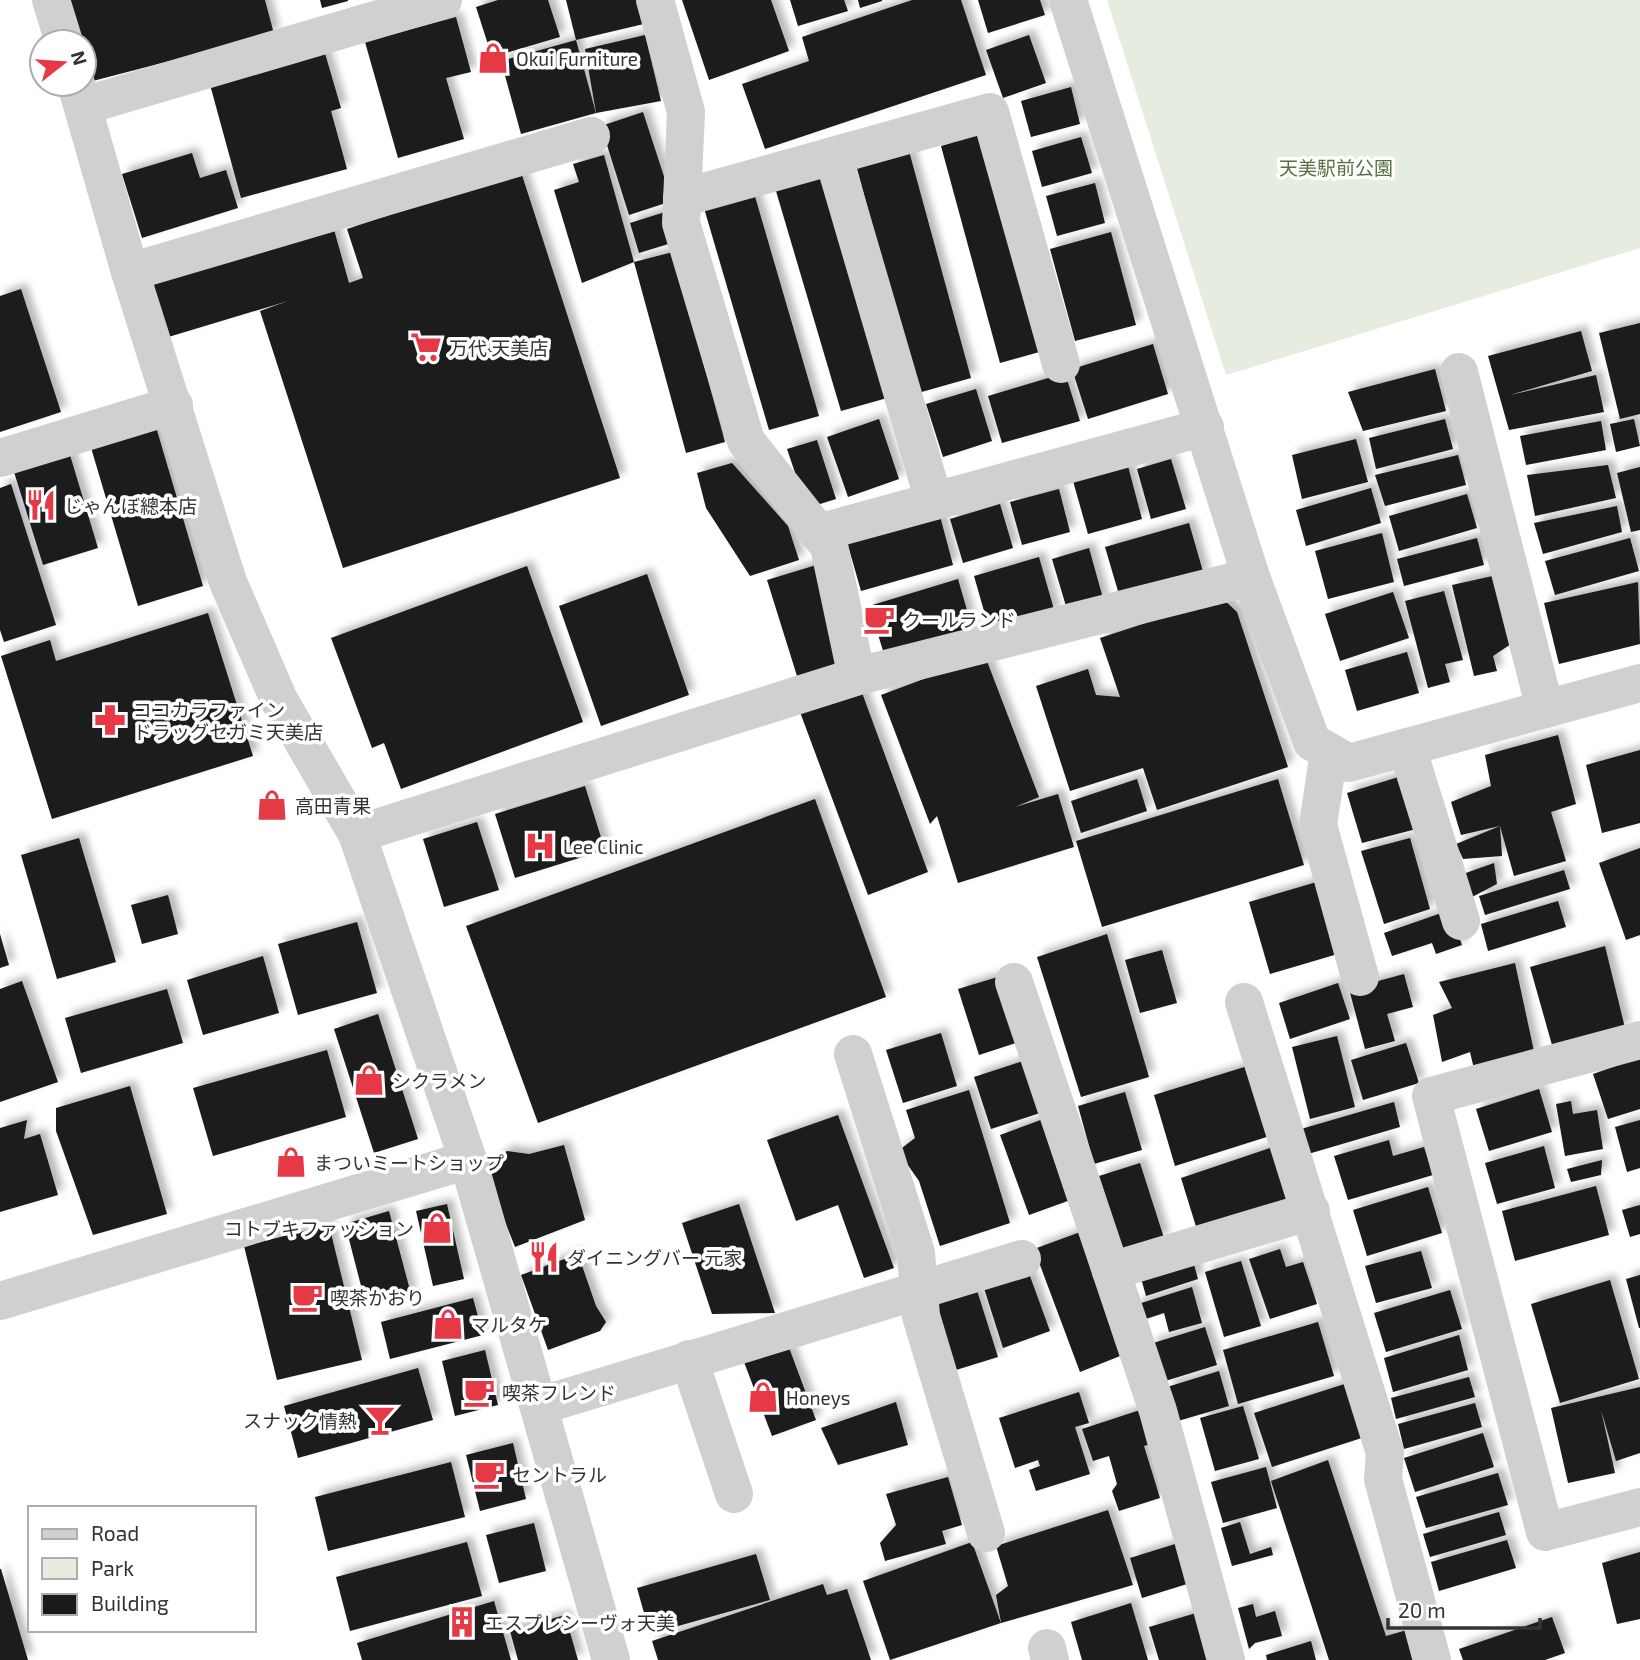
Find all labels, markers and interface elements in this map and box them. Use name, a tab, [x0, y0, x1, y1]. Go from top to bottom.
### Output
north arrow	[28, 28, 98, 98]
shop icon: Okui Furniture	[476, 41, 510, 75]
place label: Okui Furniture	[516, 47, 638, 70]
text: N	[67, 48, 93, 68]
park label: 天美駅前公園	[1279, 156, 1393, 179]
supermarket icon: 万代 天美店	[409, 330, 443, 364]
place label: 万代 天美店	[449, 336, 548, 359]
restaurant icon: じゃんぼ總本店	[24, 488, 58, 522]
place label: じゃんぼ總本店	[64, 494, 197, 517]
cafe icon: クールランド	[862, 602, 896, 636]
place label: クールランド	[902, 608, 1016, 631]
place label: ココカラファイン ドラッグセガミ天美店	[133, 698, 323, 743]
pharmacy icon: ココカラファイン ドラッグセガミ天美店	[93, 703, 127, 737]
shop icon: 高田青果	[255, 788, 289, 822]
place label: 高田青果	[295, 794, 371, 817]
hospital icon: Lee Clinic	[523, 829, 557, 863]
place label: Lee Clinic	[563, 835, 644, 858]
shop icon: シクラメン	[352, 1063, 386, 1097]
place label: シクラメン	[392, 1069, 486, 1092]
shop icon: まついミートショップ	[274, 1145, 308, 1179]
place label: まついミートショップ	[314, 1151, 504, 1174]
shop icon: コトブキファッション	[420, 1211, 454, 1245]
place label: コトブキファッション	[224, 1217, 414, 1240]
restaurant icon: ダイニングバー 元家	[527, 1240, 561, 1274]
place label: ダイニングバー 元家	[567, 1246, 742, 1269]
cafe icon: 喫茶かおり	[290, 1280, 324, 1314]
place label: 喫茶かおり	[330, 1286, 425, 1309]
shop icon: マルタケ	[431, 1307, 465, 1341]
place label: マルタケ	[471, 1313, 547, 1336]
cafe icon: 喫茶フレンド	[462, 1375, 496, 1409]
shop icon: Honeys	[746, 1380, 780, 1414]
place label: 喫茶フレンド	[502, 1381, 616, 1404]
place label: Honeys	[786, 1386, 850, 1409]
bar icon: スナック情熱	[363, 1403, 397, 1437]
place label: スナック情熱	[243, 1409, 357, 1432]
cafe icon: セントラル	[472, 1457, 506, 1491]
place label: セントラル	[512, 1463, 607, 1486]
legend	[28, 1506, 256, 1632]
text: Road	[91, 1520, 139, 1545]
text: Park	[91, 1555, 134, 1580]
scale bar	[1388, 1586, 1540, 1630]
text: Building	[91, 1590, 169, 1615]
text: 20 m	[1398, 1597, 1446, 1622]
building icon: エスプレシーヴォ天美	[445, 1605, 479, 1639]
place label: エスプレシーヴォ天美	[485, 1611, 675, 1634]

